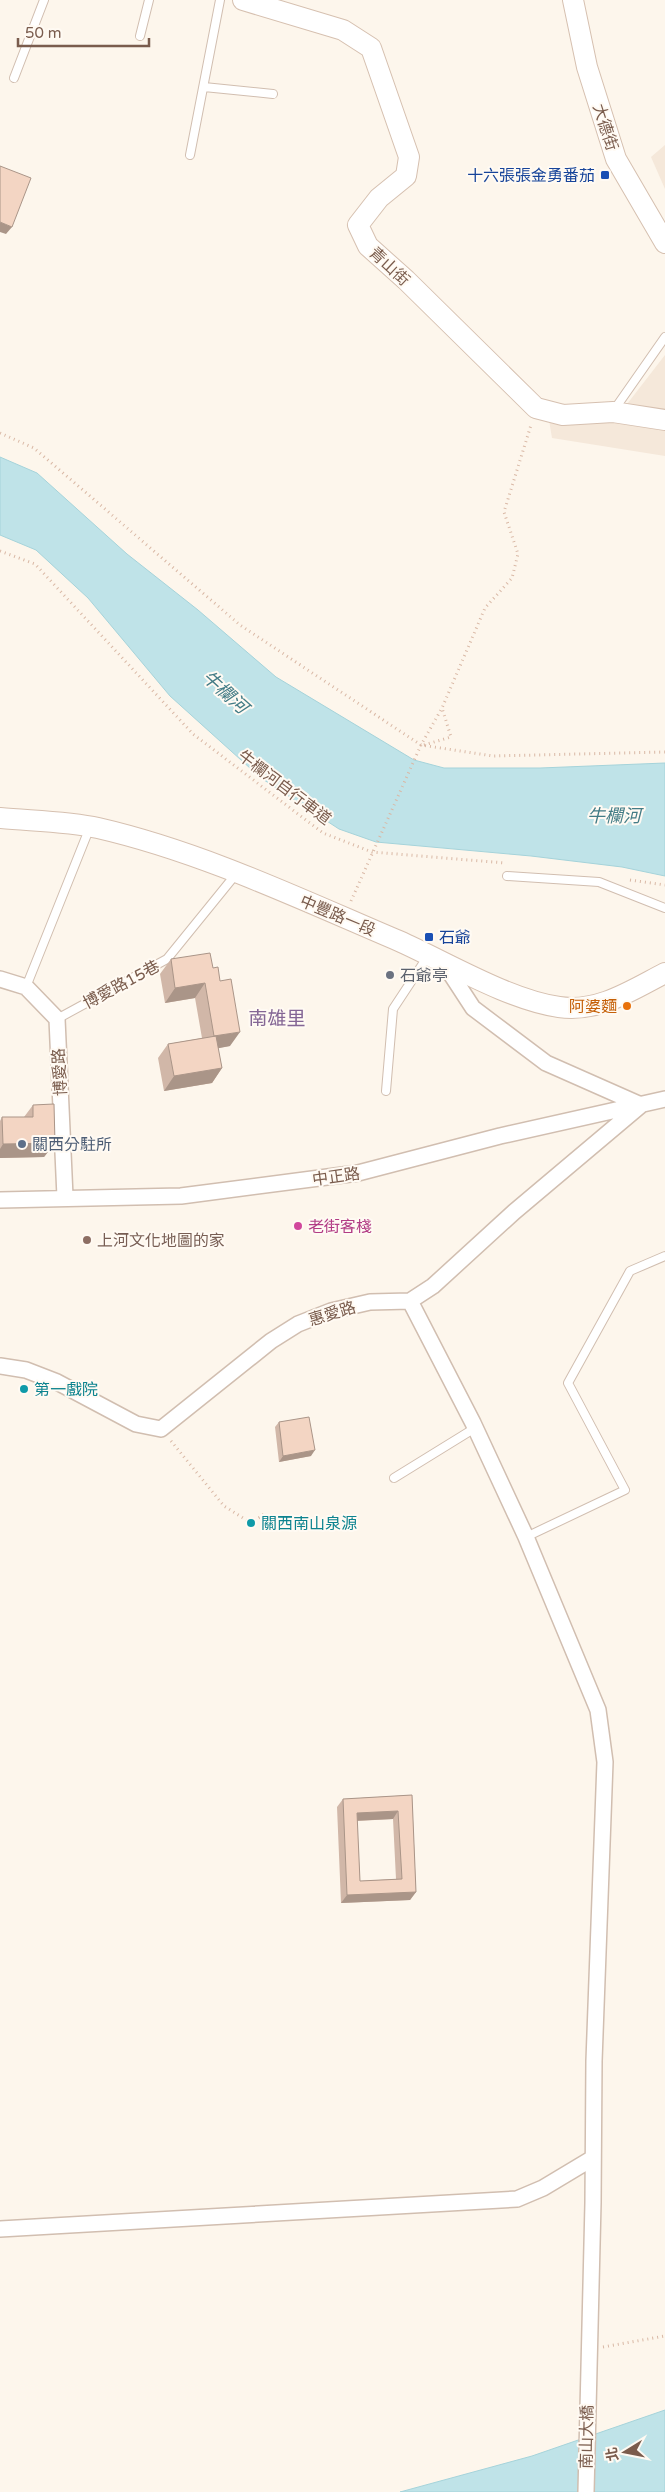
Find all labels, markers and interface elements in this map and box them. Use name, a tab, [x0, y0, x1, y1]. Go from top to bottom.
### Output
scale bar	[18, 15, 149, 47]
text: 50 m	[25, 24, 62, 42]
street label: 大德街	[588, 101, 622, 153]
place label: 十六張張金勇番茄	[467, 166, 595, 186]
marker: 十六張張金勇番茄	[599, 169, 611, 181]
street label: 青山街	[365, 243, 414, 290]
water label: 牛欄河	[198, 666, 255, 720]
street label: 牛欄河自行車道	[234, 746, 335, 829]
water label: 牛欄河	[587, 805, 644, 827]
street label: 中豐路一段	[297, 891, 378, 941]
place label: 石爺	[439, 928, 471, 948]
marker: 石爺	[423, 931, 435, 943]
street label: 博愛路15巷	[80, 956, 163, 1013]
place label: 石爺亭	[400, 966, 448, 986]
marker: 石爺亭	[384, 969, 396, 981]
place label: 阿婆麵	[569, 997, 617, 1017]
marker: 阿婆麵	[621, 1000, 633, 1012]
district label: 南雄里	[248, 1008, 306, 1030]
street label: 博愛路	[49, 1047, 71, 1096]
place label: 關西分駐所	[32, 1135, 112, 1155]
marker: 關西分駐所	[16, 1138, 28, 1150]
street label: 中正路	[311, 1164, 361, 1190]
place label: 老街客棧	[308, 1217, 372, 1237]
marker: 老街客棧	[292, 1220, 304, 1232]
place label: 上河文化地圖的家	[97, 1231, 225, 1251]
marker: 上河文化地圖的家	[81, 1234, 93, 1246]
street label: 惠愛路	[306, 1297, 358, 1331]
place label: 第一戲院	[34, 1380, 98, 1400]
marker: 第一戲院	[18, 1383, 30, 1395]
place label: 關西南山泉源	[261, 1514, 357, 1534]
marker: 關西南山泉源	[245, 1517, 257, 1529]
street label: 南山大橋	[576, 2405, 598, 2469]
north arrow	[600, 2427, 650, 2477]
text: 北	[603, 2446, 622, 2463]

